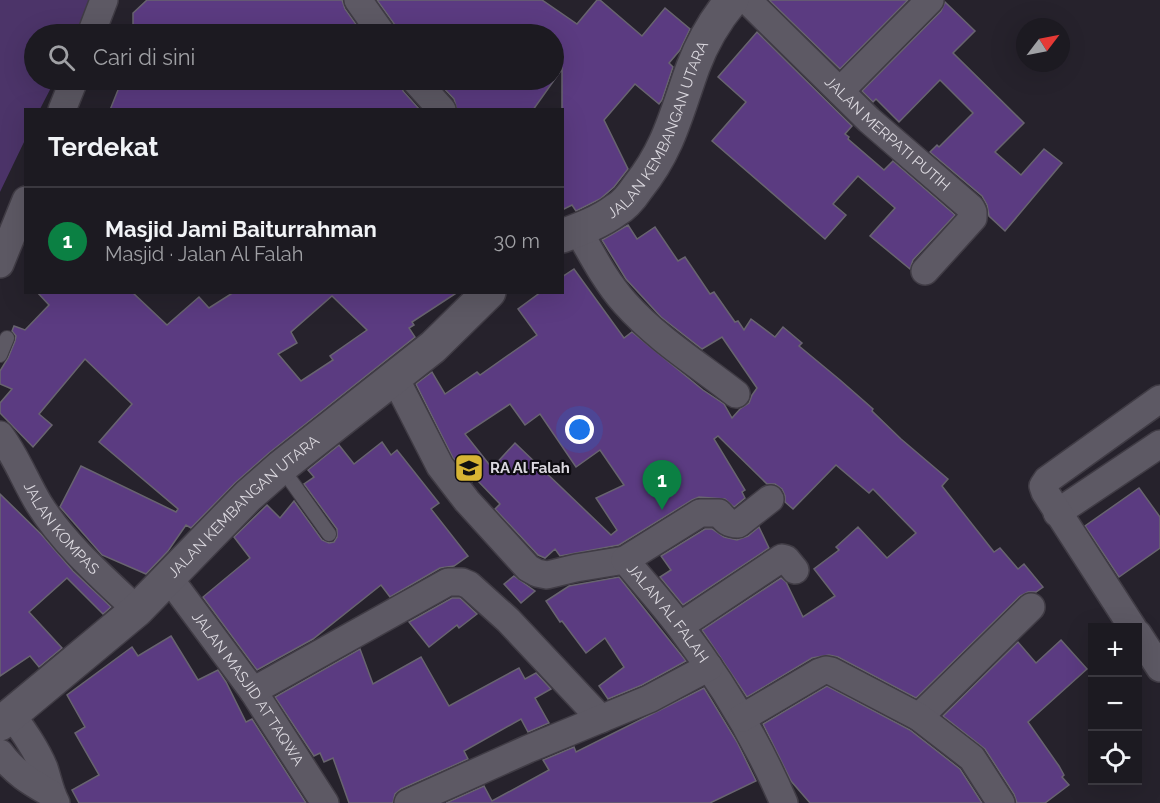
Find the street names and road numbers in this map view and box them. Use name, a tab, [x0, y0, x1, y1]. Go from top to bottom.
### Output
street label: JALAN KEMBANGAN UTARA	[604, 38, 712, 222]
street label: JALAN MERPATI PUTIH	[821, 73, 954, 195]
street label: JALAN KEMBANGAN UTARA	[164, 431, 323, 582]
street label: JALAN KOMPAS	[20, 479, 103, 578]
street label: JALAN AL FALAH	[623, 560, 712, 666]
street label: JALAN MASJID AT TAQWA	[188, 608, 308, 769]

